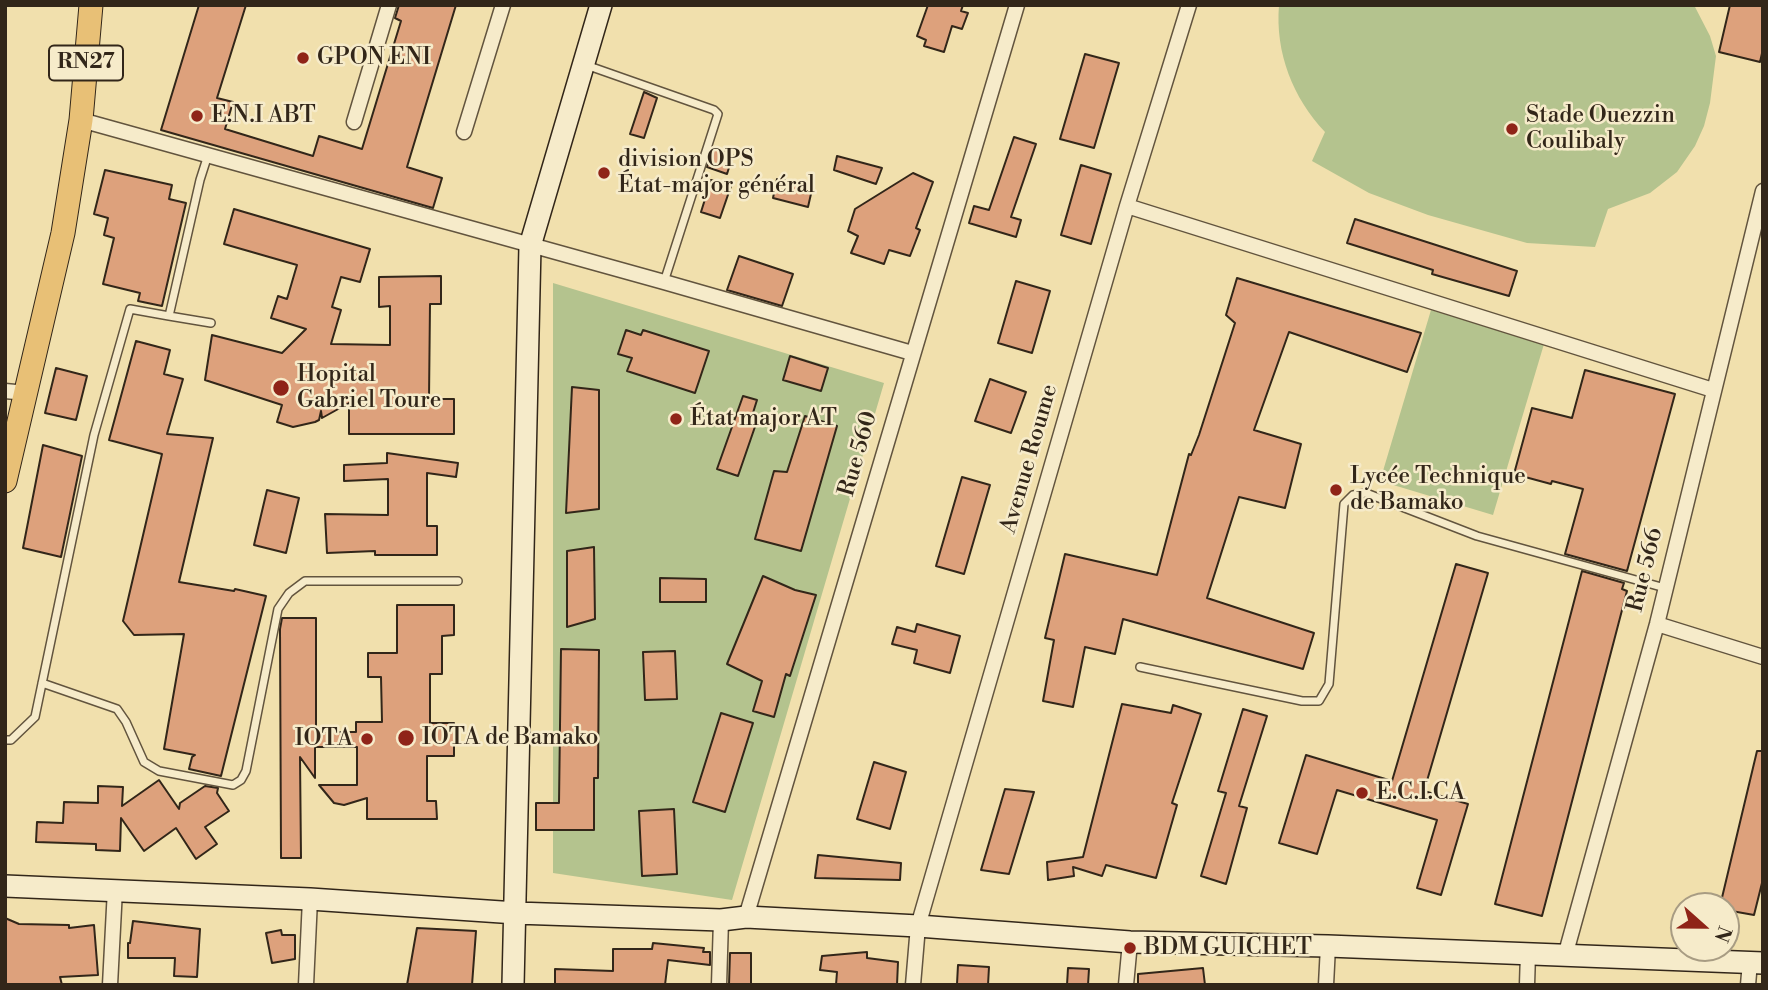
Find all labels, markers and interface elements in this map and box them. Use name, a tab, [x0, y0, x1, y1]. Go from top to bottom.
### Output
place label: GPON ENI	[317, 44, 431, 72]
road number: RN27	[49, 46, 123, 80]
marker: GPON ENI	[295, 50, 311, 66]
place label: E.N.I ABT	[211, 102, 316, 130]
place label: Stade Ouezzin Coulibaly	[1526, 102, 1675, 156]
marker: E.N.I ABT	[189, 108, 205, 124]
marker: Stade Ouezzin Coulibaly	[1504, 121, 1520, 137]
place label: division OPS État-major général	[618, 146, 815, 200]
marker: division OPS État-major général	[596, 165, 612, 181]
place label: Hopital Gabriel Toure	[297, 361, 441, 415]
marker: Hopital Gabriel Toure	[271, 378, 291, 398]
street label: Avenue Roume	[996, 381, 1064, 537]
place label: État major AT	[690, 405, 837, 433]
street label: Rue 560	[834, 408, 884, 500]
marker: État major AT	[668, 411, 684, 427]
place label: Lycée Technique de Bamako	[1350, 463, 1526, 517]
marker: Lycée Technique de Bamako	[1328, 482, 1344, 498]
street label: Rue 566	[1622, 525, 1670, 615]
place label: IOTA de Bamako	[422, 724, 599, 752]
place label: IOTA	[295, 725, 353, 753]
marker: IOTA de Bamako	[396, 728, 416, 748]
marker: IOTA	[359, 731, 375, 747]
place label: E.C.I.CA	[1376, 779, 1465, 807]
marker: E.C.I.CA	[1354, 785, 1370, 801]
north arrow	[1670, 892, 1740, 962]
text: N	[1709, 922, 1737, 945]
place label: BDM GUICHET	[1144, 934, 1312, 962]
marker: BDM GUICHET	[1122, 940, 1138, 956]

